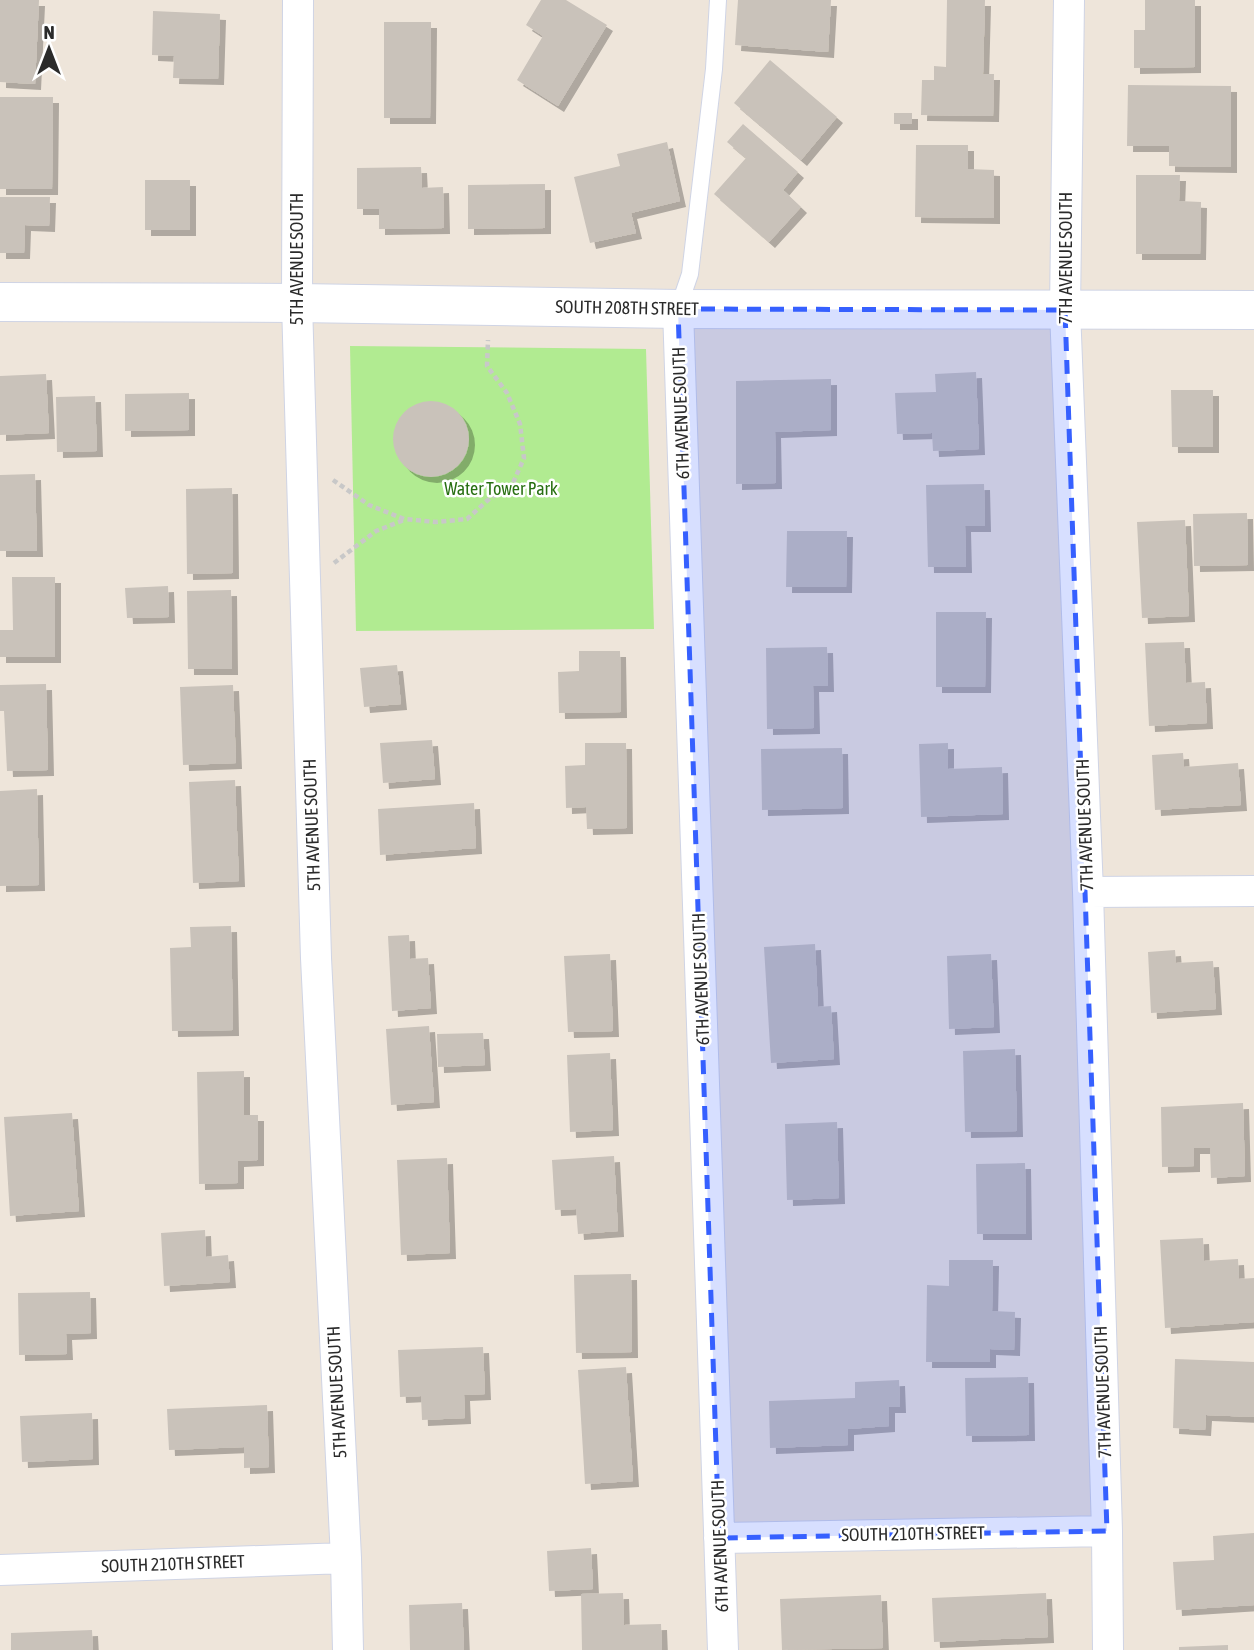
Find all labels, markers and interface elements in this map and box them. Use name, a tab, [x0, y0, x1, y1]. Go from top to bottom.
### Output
north arrow	[14, 14, 84, 84]
text: N	[43, 21, 55, 43]
street label: 7TH AVENUE SOUTH	[1055, 192, 1076, 324]
street label: 5TH AVENUE SOUTH	[286, 193, 307, 325]
street label: SOUTH 208TH STREET	[555, 296, 699, 319]
street label: 6TH AVENUE SOUTH	[668, 346, 693, 480]
park label: Water Tower Park	[444, 478, 558, 499]
street label: 5TH AVENUE SOUTH	[299, 758, 324, 892]
street label: 7TH AVENUE SOUTH	[1072, 758, 1097, 892]
street label: 6TH AVENUE SOUTH	[688, 912, 713, 1046]
street label: 5TH AVENUE SOUTH	[323, 1325, 350, 1459]
street label: 7TH AVENUE SOUTH	[1090, 1325, 1115, 1459]
street label: 6TH AVENUE SOUTH	[707, 1479, 732, 1613]
street label: SOUTH 210TH STREET	[841, 1522, 985, 1545]
street label: SOUTH 210TH STREET	[101, 1551, 245, 1576]

